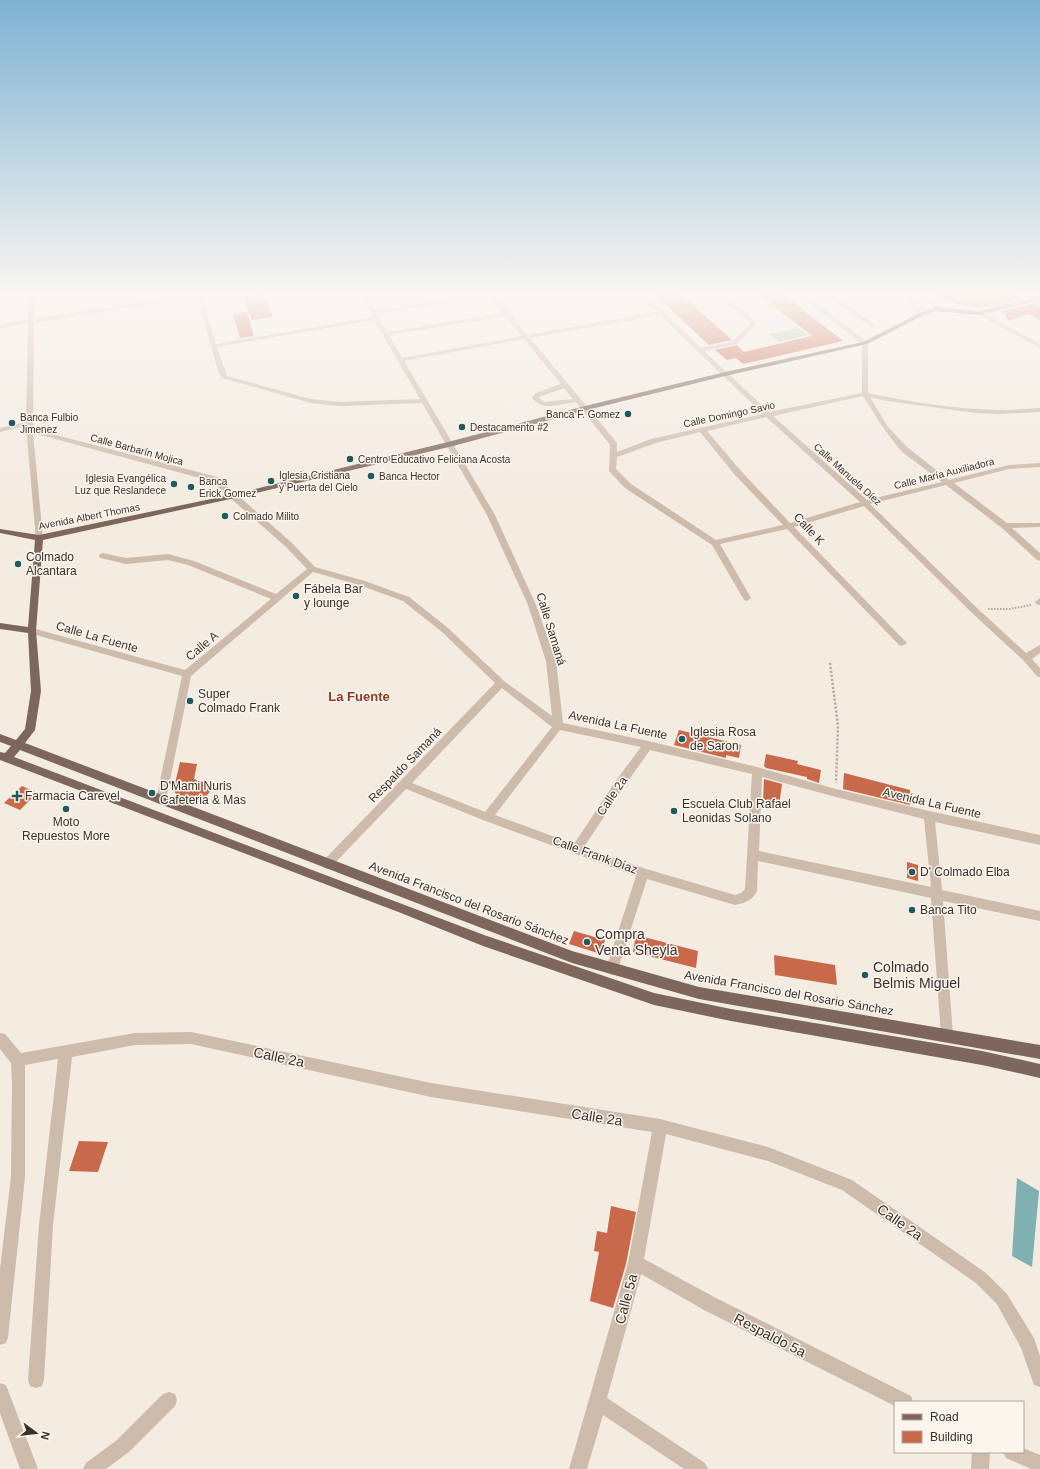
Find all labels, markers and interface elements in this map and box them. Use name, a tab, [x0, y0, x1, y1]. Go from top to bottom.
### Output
street label: Calle Domingo Savio	[682, 399, 776, 430]
place label: Banca F. Gomez	[546, 409, 620, 420]
marker: Banca F. Gomez	[623, 409, 633, 419]
place label: Banca Fulbio Jimenez	[20, 412, 79, 435]
marker: Banca Fulbio Jimenez	[7, 418, 17, 428]
marker: Destacamento #2	[457, 422, 467, 432]
place label: Destacamento #2	[470, 422, 549, 433]
street label: Calle Barbarín Mojica	[89, 432, 185, 467]
street label: Calle Manuela Díez	[812, 441, 884, 508]
marker: Centro Educativo Feliciana Acosta	[345, 454, 355, 464]
place label: Centro Educativo Feliciana Acosta	[358, 454, 511, 465]
street label: Calle María Auxiliadora	[893, 456, 996, 491]
place label: Iglesia Cristiana y Puerta del Cielo	[279, 470, 358, 493]
marker: Banca Hector	[366, 471, 376, 481]
place label: Banca Hector	[379, 471, 440, 482]
place label: Iglesia Evangélica Luz que Reslandece	[75, 473, 166, 496]
place label: Banca Erick Gomez	[199, 476, 256, 499]
marker: Iglesia Cristiana y Puerta del Cielo	[266, 476, 276, 486]
marker: Iglesia Evangélica Luz que Reslandece	[169, 479, 179, 489]
marker: Banca Erick Gomez	[186, 482, 196, 492]
street label: Avenida Albert Thomas	[37, 501, 141, 532]
street label: Calle K	[791, 510, 827, 548]
marker: Colmado Milito	[220, 511, 230, 521]
place label: Colmado Milito	[233, 511, 300, 522]
place label: Colmado Alcantara	[26, 550, 77, 578]
marker: Colmado Alcantara	[13, 559, 23, 569]
place label: Fábela Bar y lounge	[304, 582, 363, 610]
marker: Fábela Bar y lounge	[291, 591, 301, 601]
street label: Calle Samaná	[533, 591, 569, 667]
street label: Calle La Fuente	[54, 619, 140, 655]
street label: Calle A	[183, 628, 221, 664]
place label: Super Colmado Frank	[198, 687, 281, 715]
district label: La Fuente	[328, 689, 390, 704]
marker: Super Colmado Frank	[185, 696, 195, 706]
street label: Avenida La Fuente	[567, 708, 669, 742]
street label: Respaldo Samaná	[366, 724, 445, 805]
place label: Iglesia Rosa de Saron	[690, 725, 756, 753]
marker: Iglesia Rosa de Saron	[677, 734, 687, 744]
street label: Calle 2a	[594, 774, 630, 818]
place label: D'Mami Nuris Cafeteria & Mas	[160, 779, 246, 807]
street label: Avenida La Fuente	[881, 785, 983, 821]
marker: D'Mami Nuris Cafeteria & Mas	[147, 788, 157, 798]
place label: Farmacia Carevel	[25, 789, 120, 803]
marker: Farmacia Carevel	[12, 791, 22, 801]
place label: Escuela Club Rafael Leonidas Solano	[682, 797, 791, 825]
marker: Moto Repuestos More	[61, 804, 71, 814]
marker: Escuela Club Rafael Leonidas Solano	[669, 806, 679, 816]
place label: Moto Repuestos More	[22, 815, 110, 843]
street label: Calle Frank Díaz	[551, 833, 639, 877]
street label: Avenida Francisco del Rosario Sánchez	[367, 858, 571, 948]
place label: D' Colmado Elba	[920, 865, 1010, 879]
marker: D' Colmado Elba	[907, 867, 917, 877]
place label: Banca Tito	[920, 903, 977, 917]
marker: Banca Tito	[907, 905, 917, 915]
place label: Compra Venta Sheyla	[595, 926, 678, 958]
marker: Compra Venta Sheyla	[582, 937, 592, 947]
place label: Colmado Belmis Miguel	[873, 959, 960, 991]
street label: Avenida Francisco del Rosario Sánchez	[683, 968, 895, 1018]
marker: Colmado Belmis Miguel	[860, 970, 870, 980]
street label: Calle 2a	[252, 1044, 306, 1070]
street label: Calle 2a	[570, 1105, 624, 1129]
street label: Calle 2a	[874, 1201, 926, 1243]
street label: Calle 5a	[612, 1272, 640, 1326]
street label: Respaldo 5a	[731, 1310, 809, 1360]
legend	[894, 1401, 1024, 1453]
text: Road	[930, 1410, 959, 1424]
north arrow	[16, 1413, 56, 1453]
text: N	[39, 1430, 52, 1441]
text: Building	[930, 1430, 973, 1444]

